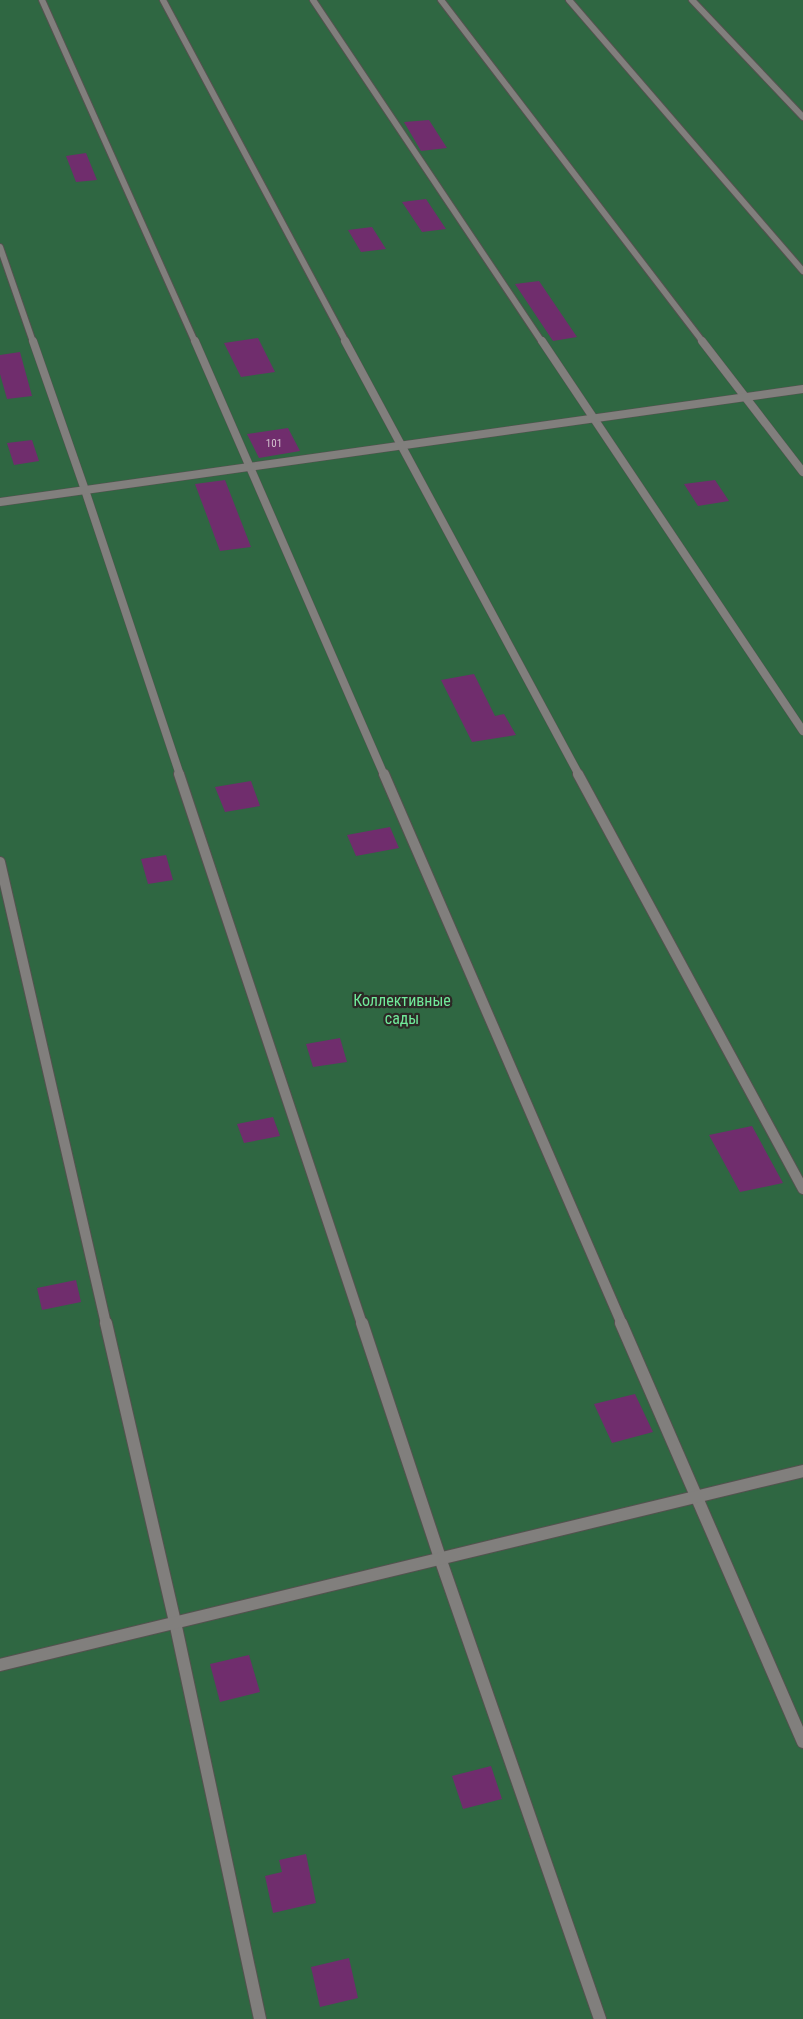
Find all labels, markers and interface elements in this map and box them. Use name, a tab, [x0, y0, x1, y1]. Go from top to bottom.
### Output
house number: 101	[266, 437, 282, 450]
park label: Коллективные сады	[353, 991, 451, 1028]

